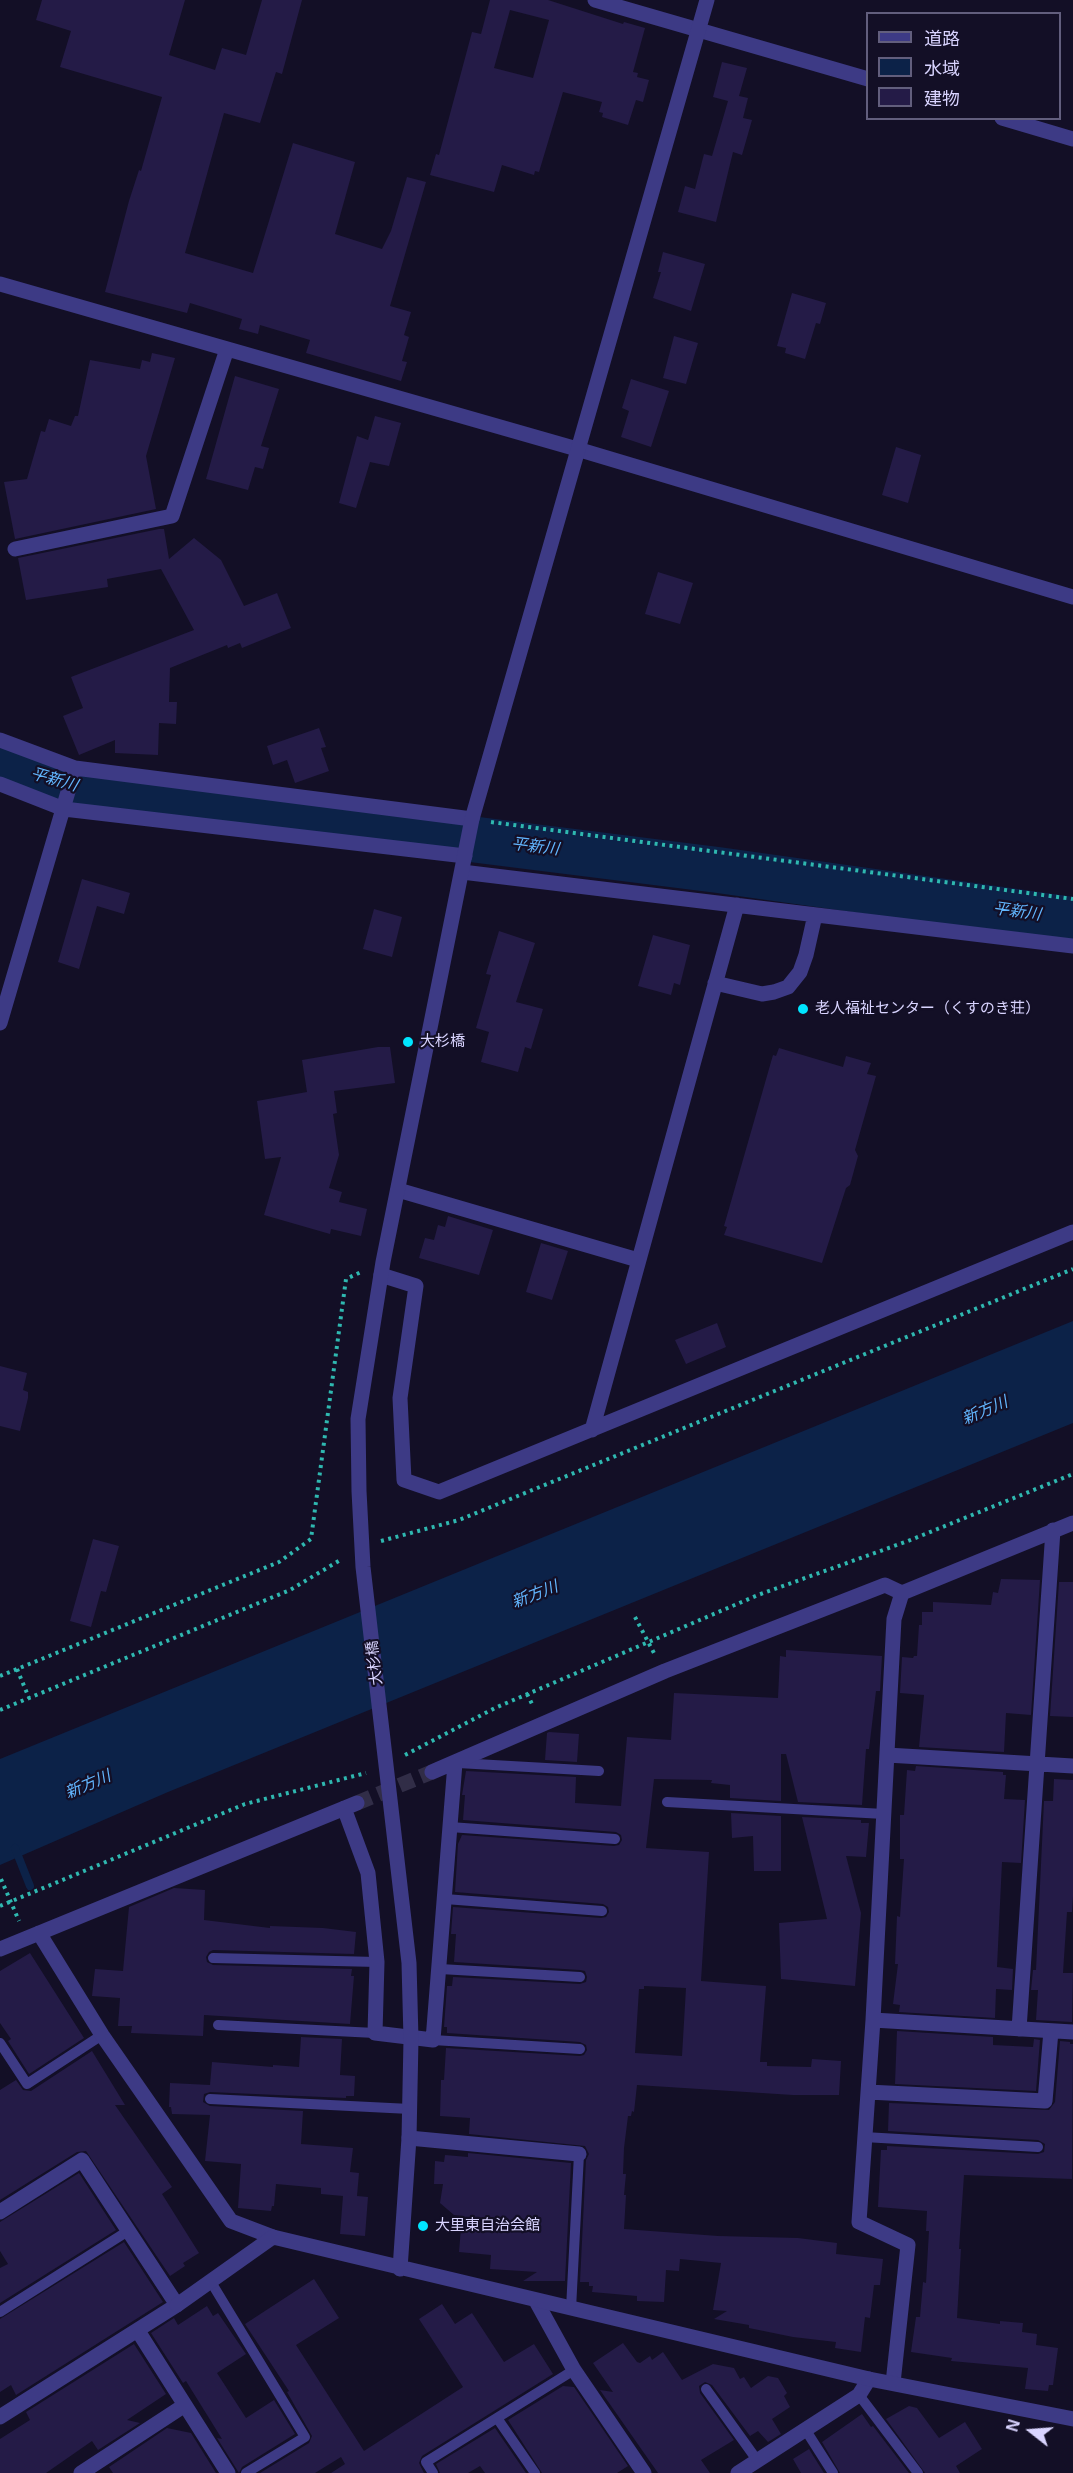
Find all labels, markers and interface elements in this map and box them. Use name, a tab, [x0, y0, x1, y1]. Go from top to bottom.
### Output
legend	[866, 12, 1061, 120]
text: 道路	[924, 29, 960, 49]
text: 水域	[924, 59, 960, 79]
text: 建物	[924, 89, 960, 109]
water label: 平新川	[28, 764, 80, 796]
water label: 平新川	[510, 835, 560, 859]
water label: 平新川	[992, 899, 1042, 925]
place label: 老人福祉センター（くすのき荘）	[815, 1000, 1040, 1018]
marker: 老人福祉センター（くすのき荘）	[796, 1002, 810, 1016]
place label: 大杉橋	[420, 1033, 465, 1051]
marker: 大杉橋	[401, 1035, 415, 1049]
water label: 新方川	[959, 1393, 1011, 1429]
water label: 新方川	[509, 1577, 561, 1613]
street label: 大杉橋	[363, 1640, 387, 1686]
water label: 新方川	[62, 1767, 114, 1803]
place label: 大里東自治会館	[435, 2217, 540, 2235]
marker: 大里東自治会館	[416, 2219, 430, 2233]
north arrow	[1001, 2401, 1061, 2461]
text: N	[1003, 2418, 1023, 2434]

